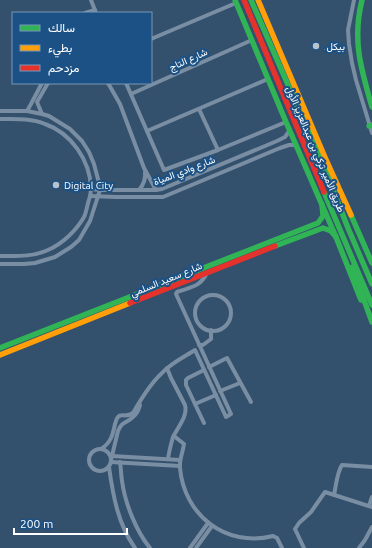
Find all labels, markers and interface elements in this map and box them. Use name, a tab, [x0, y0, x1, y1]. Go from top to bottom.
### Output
legend	[12, 12, 152, 84]
text: سالك	[48, 21, 75, 34]
text: بطيء	[48, 41, 72, 58]
marker: .بيكل	[311, 41, 321, 51]
place label: .بيكل	[324, 41, 345, 53]
street label: شارع التاج	[167, 46, 210, 74]
text: مزدحم	[48, 61, 79, 76]
street label: طريق الأمير تركي بن عبدالعزيز الأول	[281, 85, 347, 215]
street label: شارع وادي المياة	[152, 154, 218, 190]
marker: Digital City	[51, 180, 61, 190]
place label: Digital City	[64, 180, 113, 191]
street label: شارع سعيد السلمي	[129, 260, 205, 302]
scale bar	[14, 510, 127, 536]
text: 200 m	[20, 517, 53, 530]

